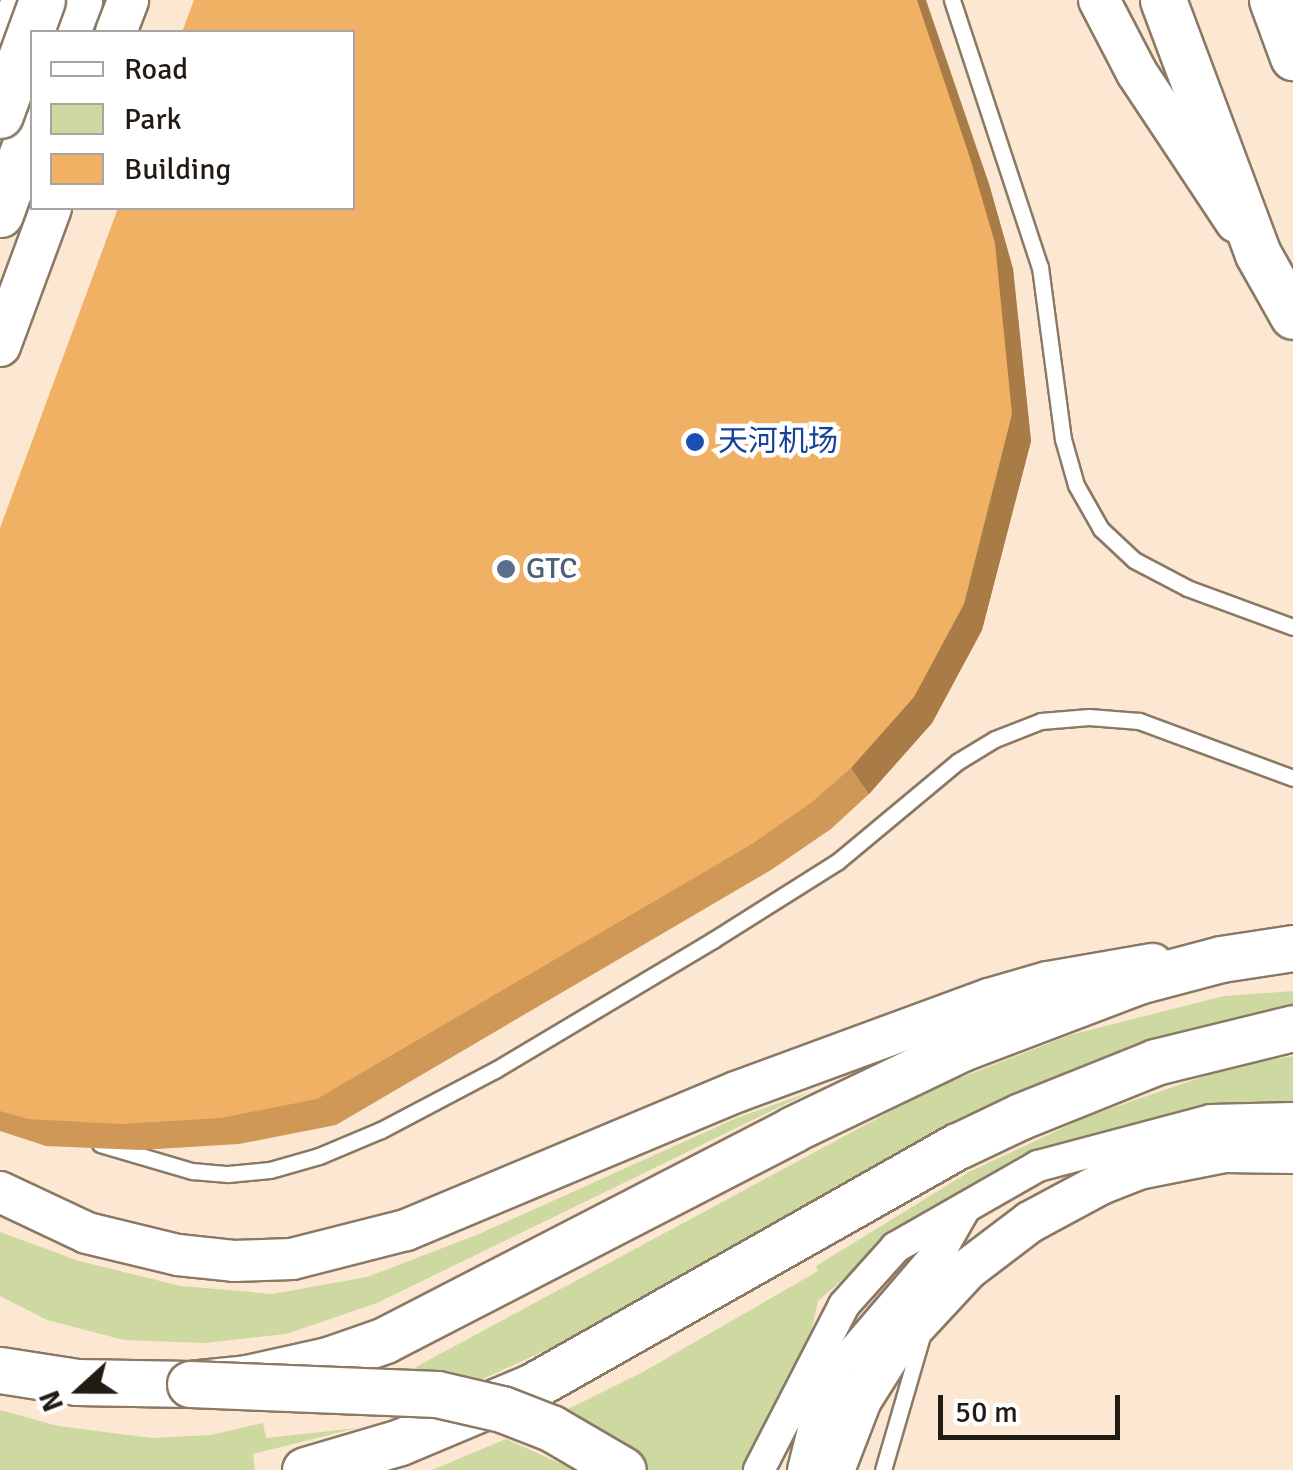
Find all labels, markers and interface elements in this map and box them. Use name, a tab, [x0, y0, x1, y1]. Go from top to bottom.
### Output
legend	[30, 30, 355, 210]
text: Road	[124, 51, 188, 88]
text: Park	[124, 101, 182, 138]
text: Building	[124, 151, 231, 188]
place label: 天河机场	[718, 424, 838, 460]
marker: 天河机场	[682, 429, 708, 455]
place label: GTC	[526, 551, 577, 587]
marker: GTC	[495, 558, 517, 580]
north arrow	[30, 1340, 130, 1440]
scale bar	[943, 1375, 1126, 1437]
text: N	[33, 1386, 71, 1416]
text: 50 m	[955, 1394, 1018, 1431]

